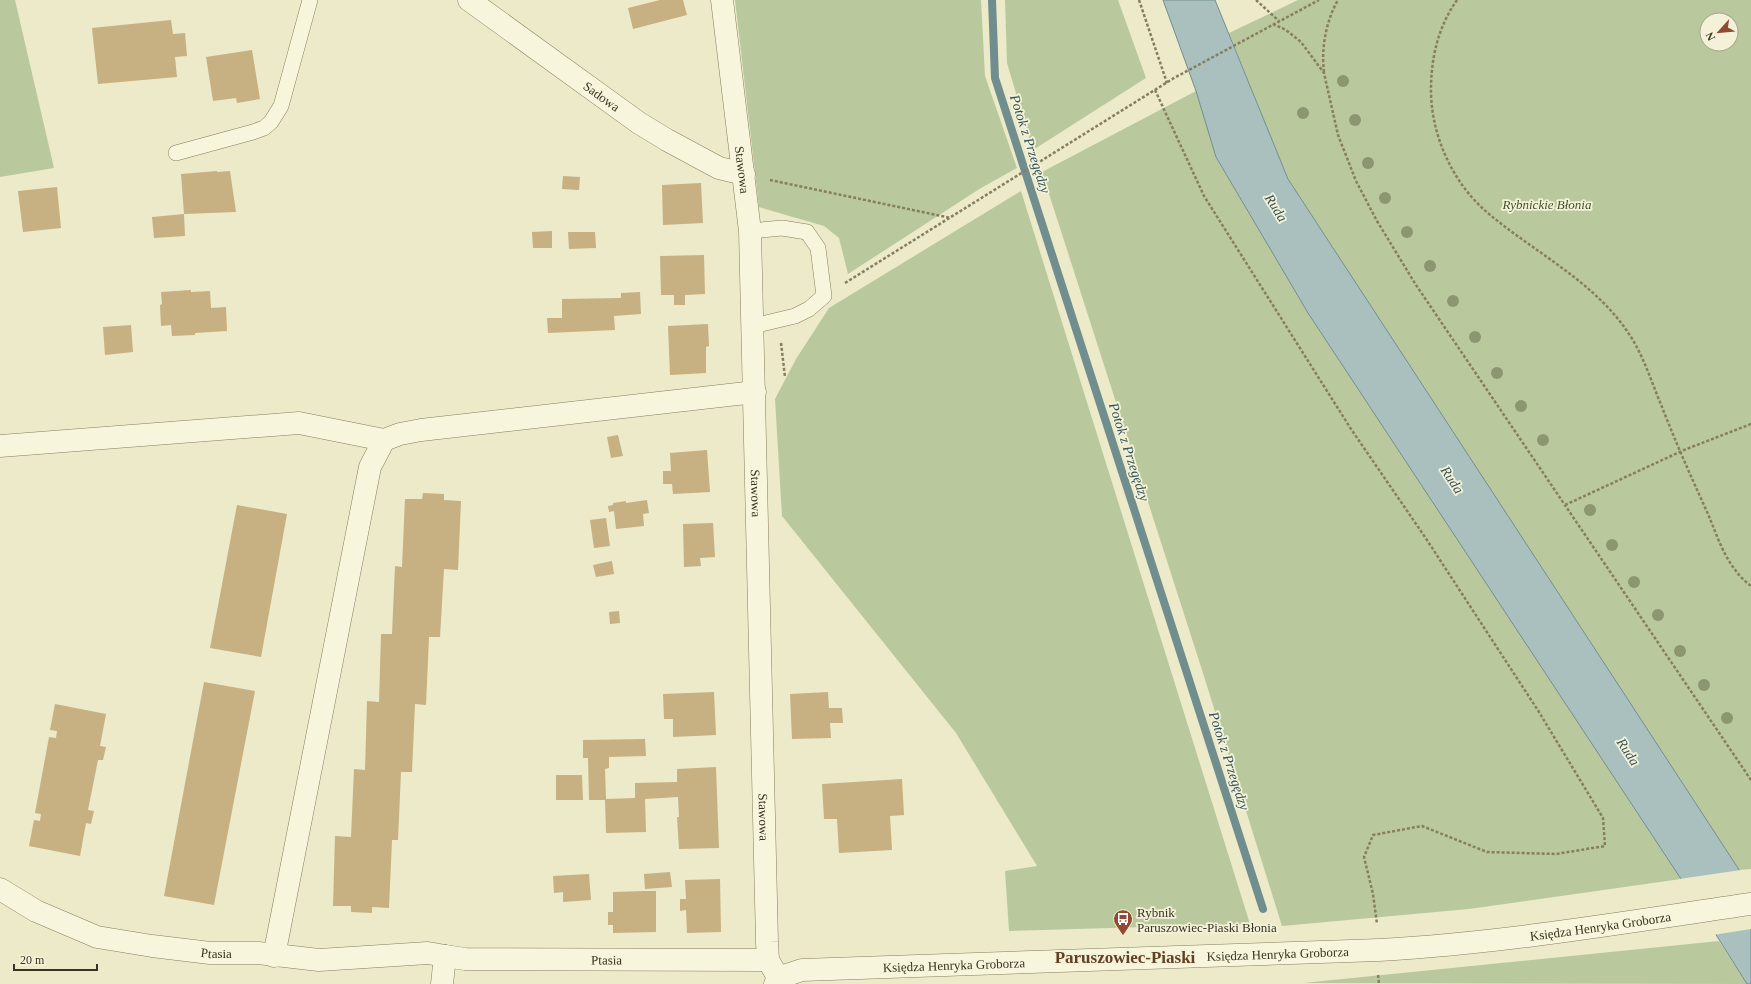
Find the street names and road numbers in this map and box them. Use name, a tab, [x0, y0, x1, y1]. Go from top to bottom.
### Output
street label: Sadowa	[581, 78, 623, 114]
street label: Stawowa	[732, 145, 753, 195]
street label: Stawowa	[748, 469, 764, 517]
street label: Stawowa	[756, 793, 772, 841]
street label: Księdza Henryka Groborza	[1529, 908, 1672, 943]
street label: Ptasia	[200, 944, 232, 961]
street label: Księdza Henryka Groborza	[1206, 944, 1349, 963]
street label: Ptasia	[591, 952, 622, 967]
street label: Księdza Henryka Groborza	[882, 955, 1026, 975]

